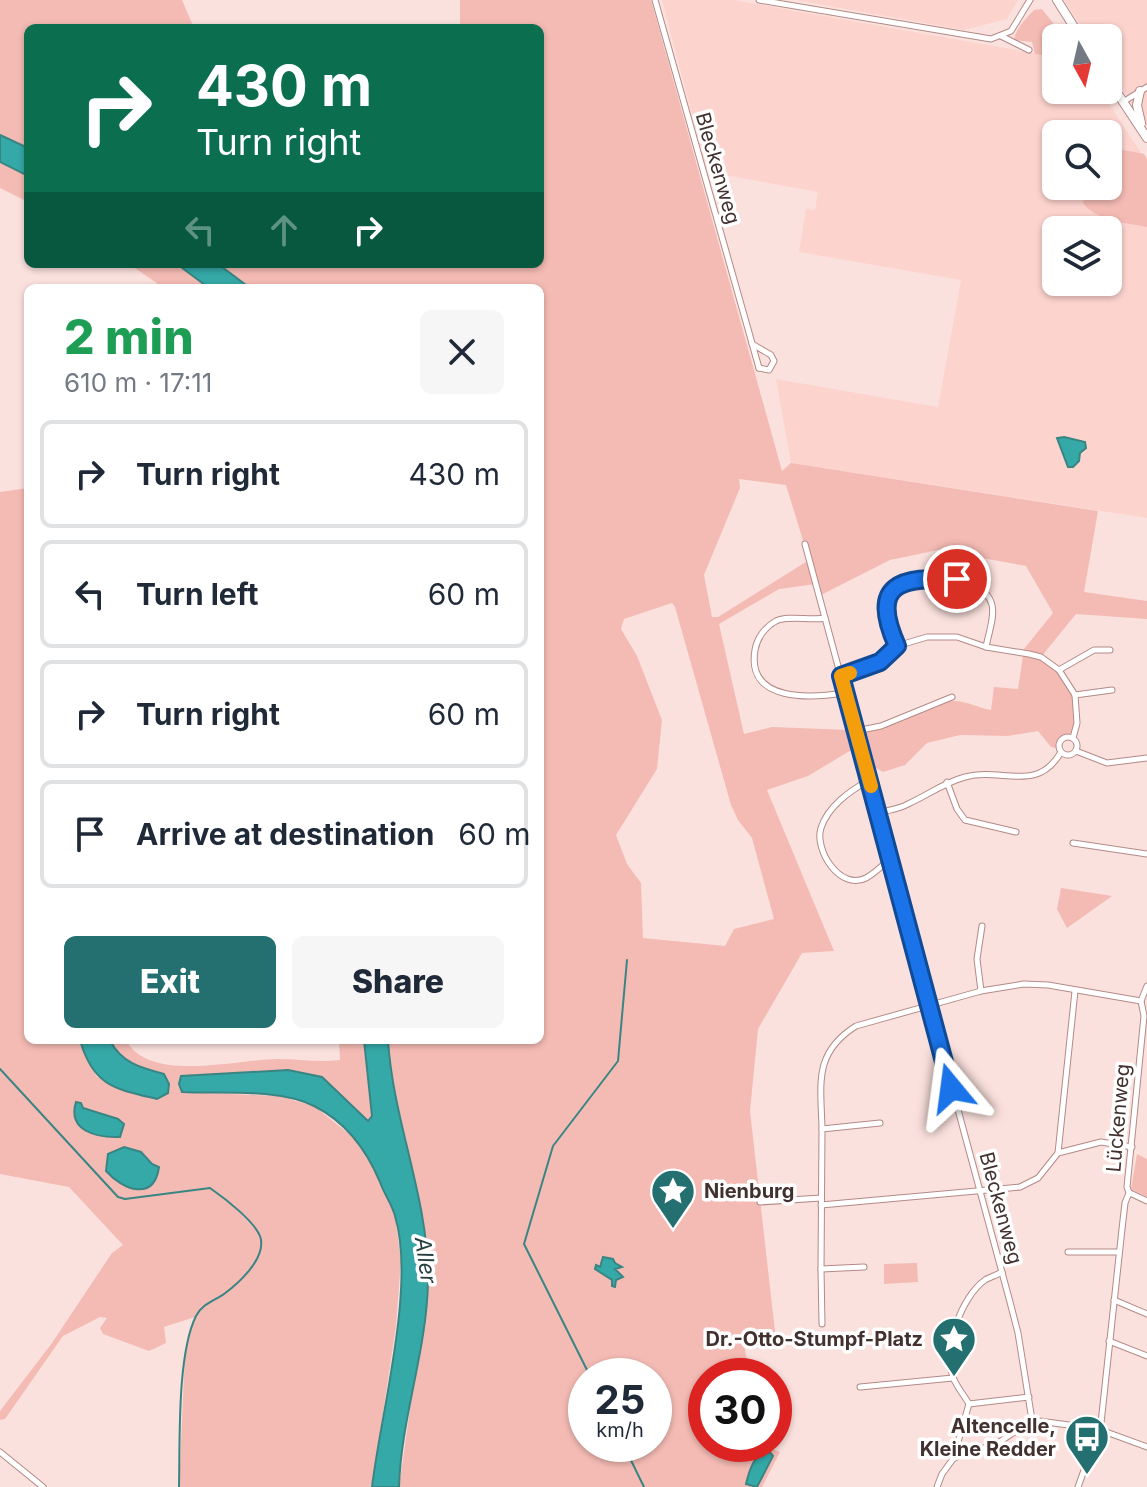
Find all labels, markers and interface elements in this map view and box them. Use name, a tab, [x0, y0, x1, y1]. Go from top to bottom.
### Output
north arrow	[1042, 24, 1122, 104]
map controls	[1042, 24, 1122, 296]
text: 430 m	[196, 52, 372, 120]
icon: right	[64, 56, 168, 160]
street label: Bleckenweg	[691, 109, 745, 227]
text: Turn right	[196, 120, 361, 164]
button: search	[1042, 120, 1122, 200]
icon: left	[178, 208, 222, 252]
icon: ahead	[262, 208, 306, 252]
icon: right	[346, 208, 390, 252]
button: layers	[1042, 216, 1122, 296]
text: 2 min	[64, 307, 194, 366]
button: close	[420, 310, 504, 394]
text: 610 m · 17:11	[64, 367, 212, 398]
icon: right	[68, 452, 112, 496]
text: Turn right	[136, 456, 280, 492]
text: 430 m	[408, 456, 500, 492]
pin	[923, 545, 991, 613]
icon: arrive	[935, 557, 979, 601]
icon: left	[68, 572, 112, 616]
text: Turn left	[136, 576, 258, 612]
text: 60 m	[428, 576, 500, 612]
icon: right	[68, 692, 112, 736]
text: Turn right	[136, 696, 280, 732]
text: 60 m	[428, 696, 500, 732]
icon: arrive	[68, 812, 112, 856]
text: Arrive at destination	[136, 816, 434, 852]
text: 60 m	[458, 816, 531, 852]
button: Exit	[64, 936, 276, 1028]
button: Share	[292, 936, 504, 1028]
position arrow	[909, 1046, 993, 1130]
street label: Lückenweg	[1101, 1063, 1135, 1173]
street label: Bleckenweg	[975, 1149, 1027, 1267]
place icon: Nienburg	[649, 1167, 697, 1230]
place label: Nienburg	[704, 1179, 794, 1203]
water label: Aller	[410, 1234, 442, 1286]
place icon: Dr.-Otto-Stumpf-Platz	[930, 1315, 978, 1378]
place label: Dr.-Otto-Stumpf-Platz	[705, 1327, 923, 1351]
speed limit sign: 30	[688, 1358, 792, 1462]
text: 25	[595, 1375, 645, 1424]
bus stop icon: Altencelle, Kleine Redder	[1063, 1413, 1111, 1476]
place label: Altencelle, Kleine Redder	[920, 1414, 1056, 1461]
text: km/h	[596, 1418, 644, 1442]

